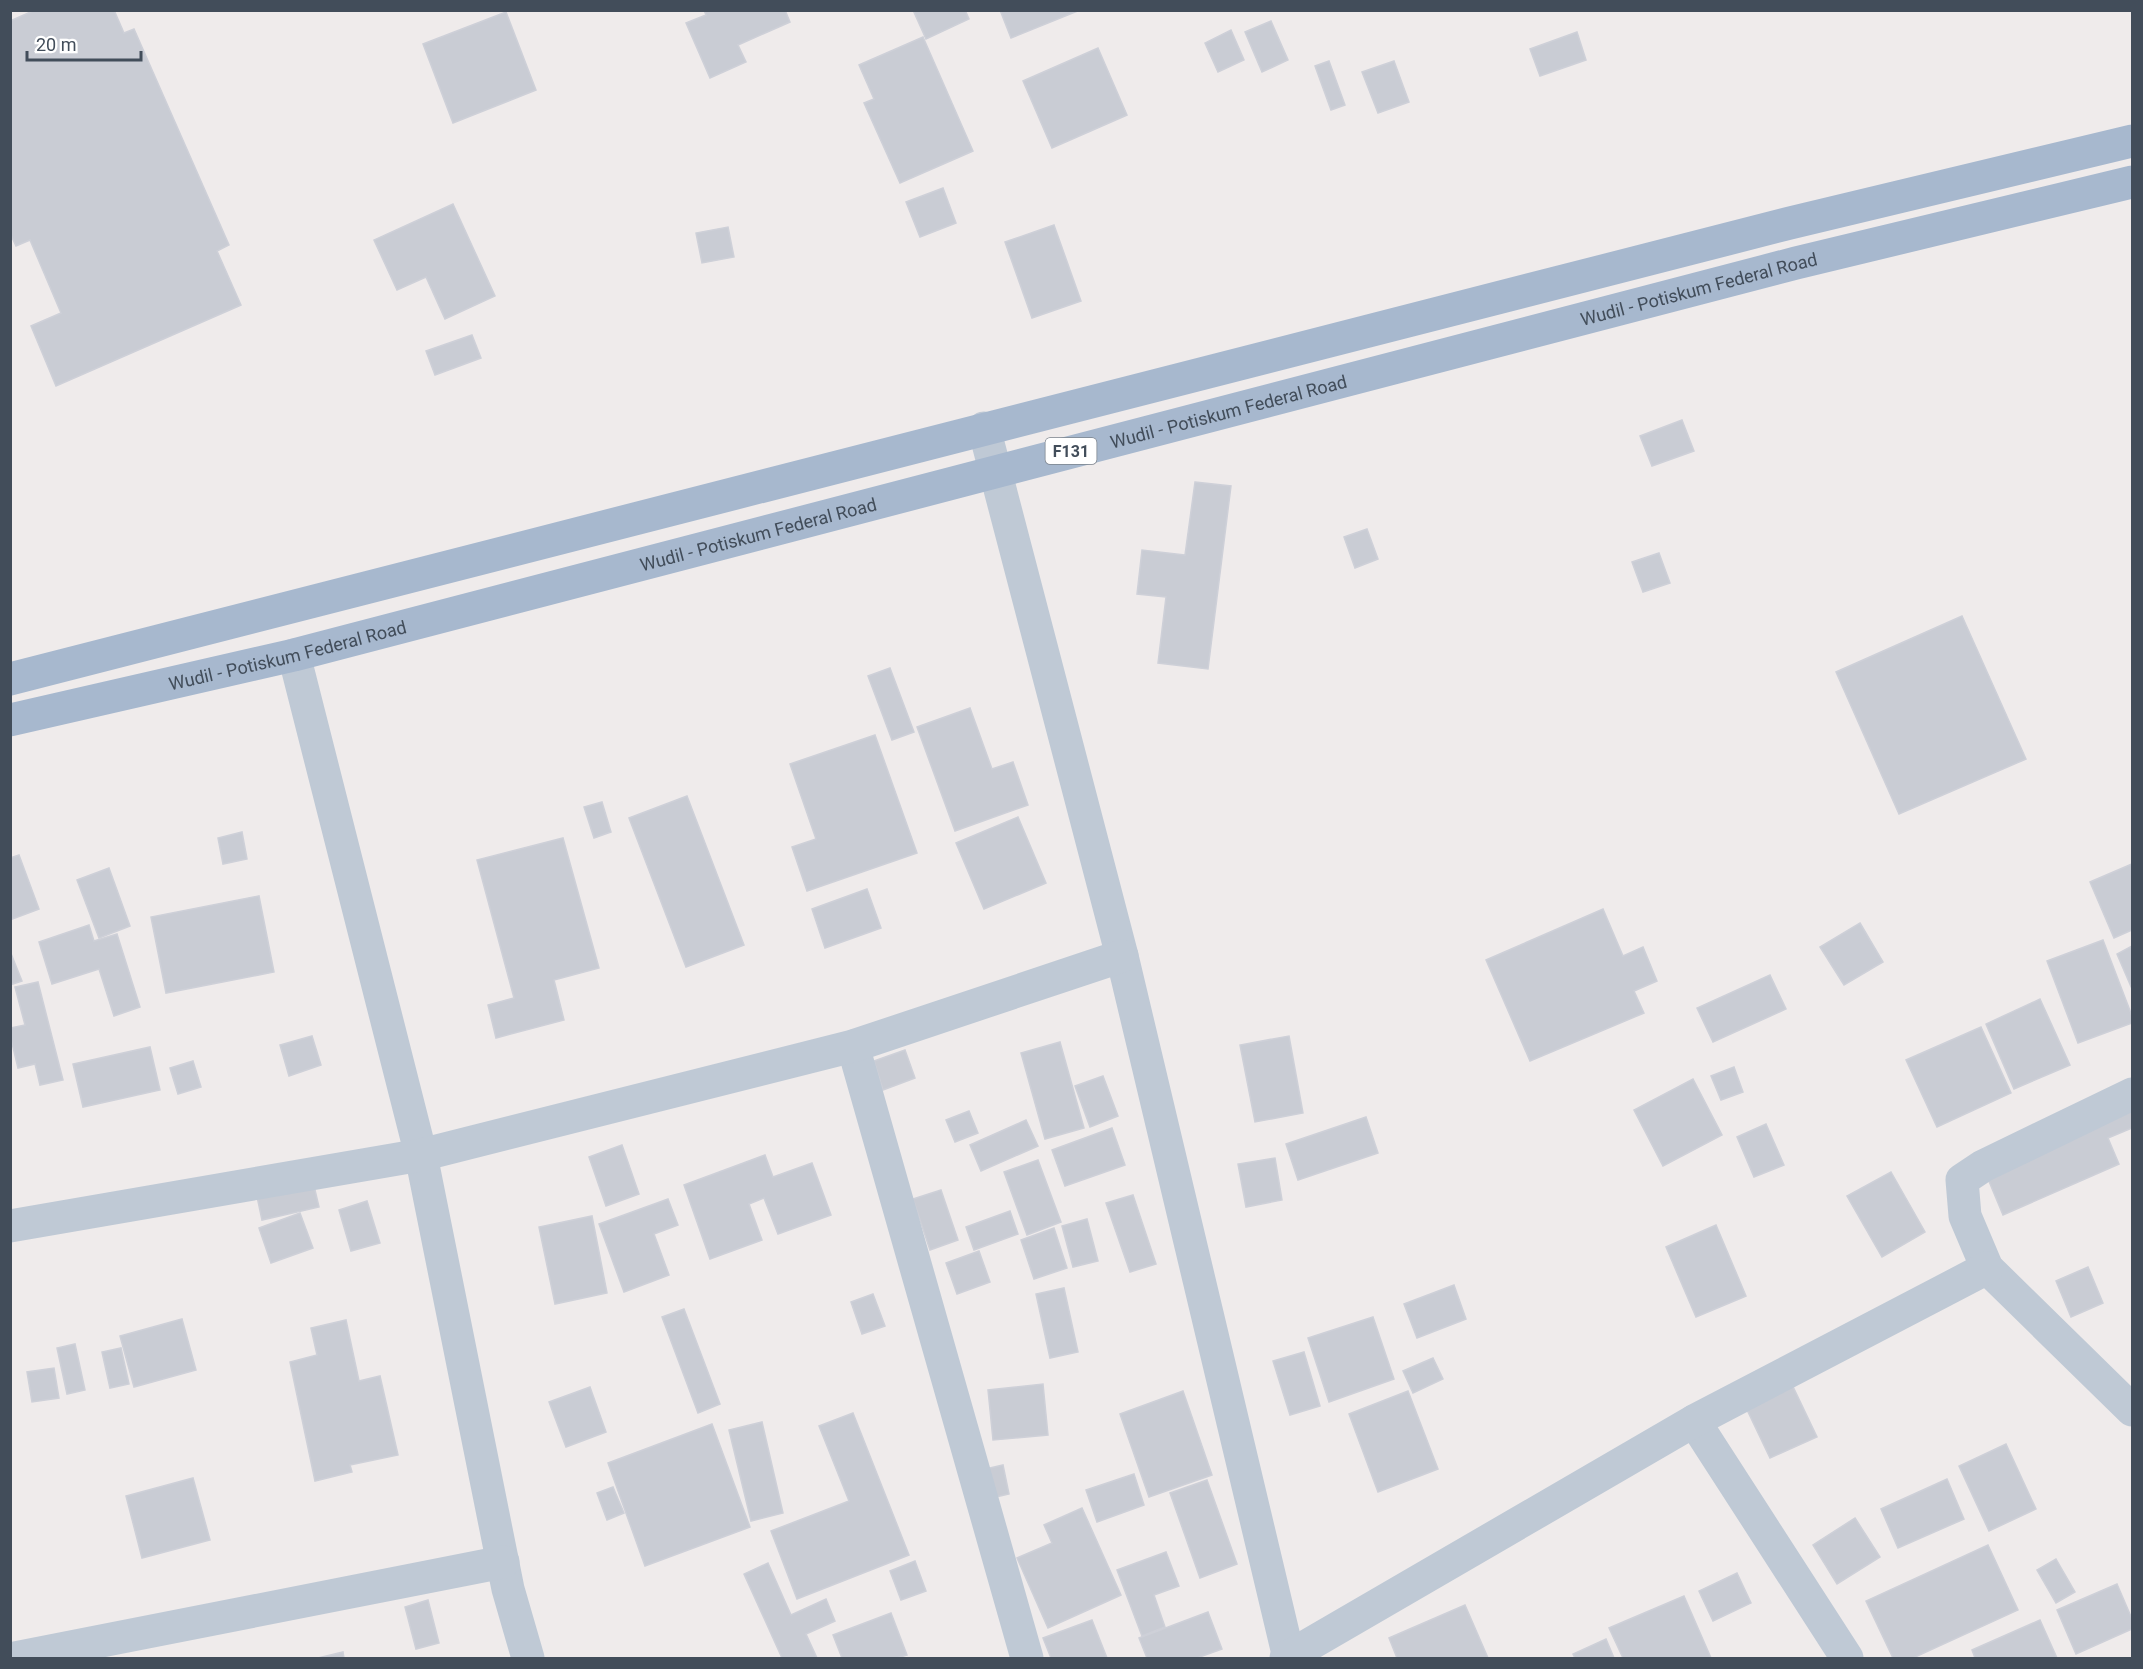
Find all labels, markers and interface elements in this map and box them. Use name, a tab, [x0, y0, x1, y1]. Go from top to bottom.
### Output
scale bar	[27, 24, 141, 62]
text: 20 m	[36, 34, 76, 55]
street label: Wudil - Potiskum Federal Road	[1578, 248, 1819, 329]
street label: Wudil - Potiskum Federal Road	[1108, 370, 1349, 452]
road number: F131	[1046, 438, 1096, 464]
street label: Wudil - Potiskum Federal Road	[638, 493, 879, 575]
street label: Wudil - Potiskum Federal Road	[167, 616, 408, 694]

